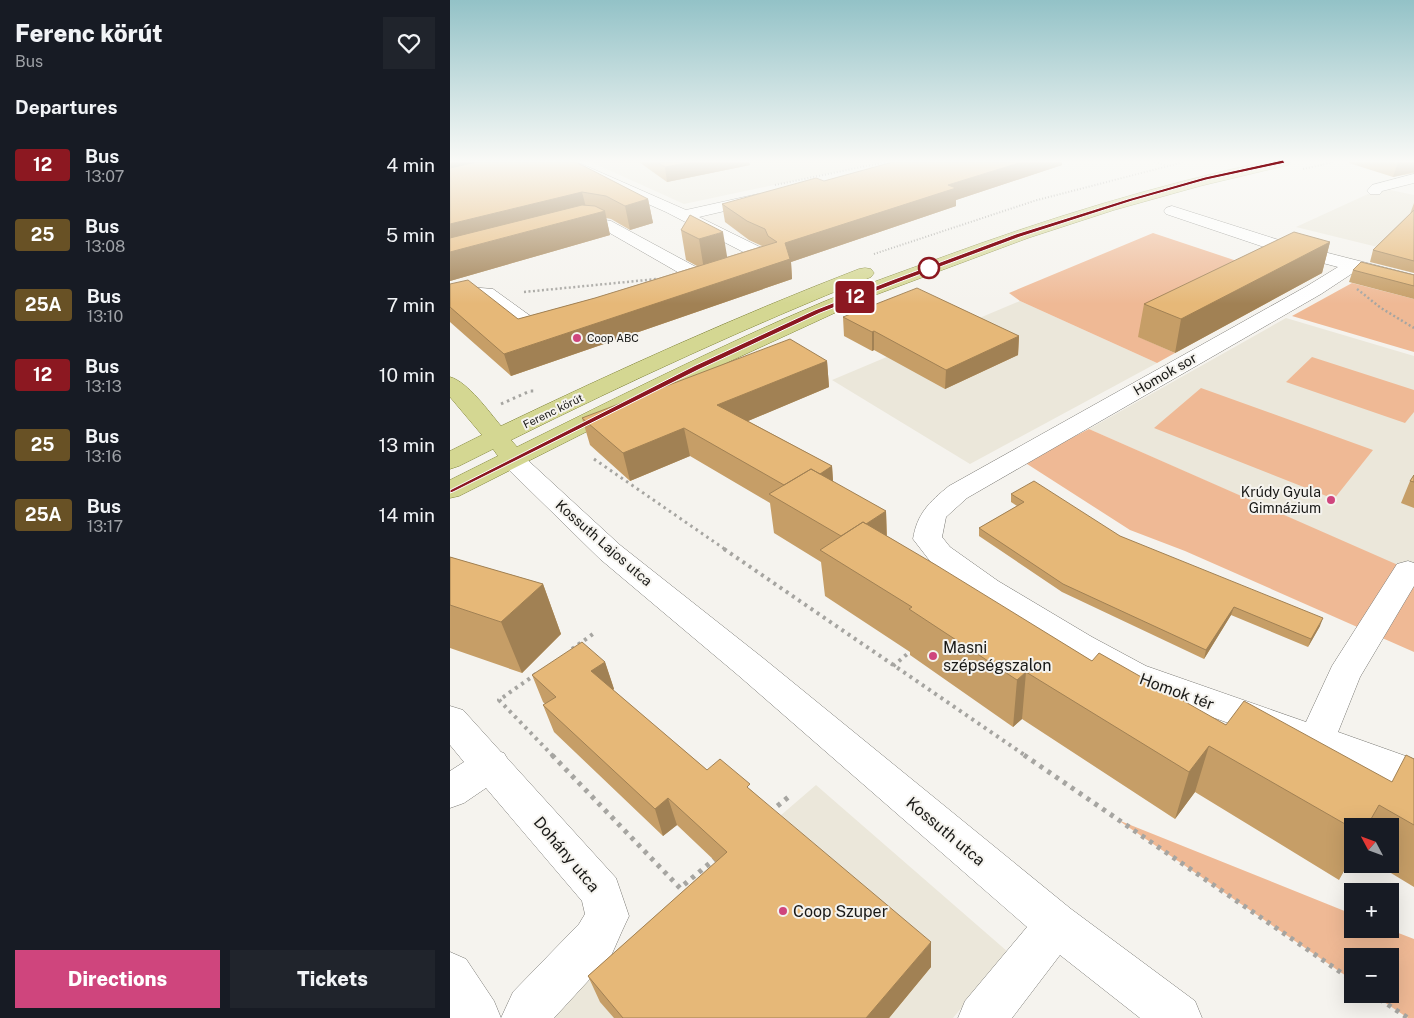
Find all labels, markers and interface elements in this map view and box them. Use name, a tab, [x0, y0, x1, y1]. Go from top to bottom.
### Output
button: heart	[383, 17, 435, 69]
text: Ferenc körút	[15, 19, 162, 47]
text: Bus	[15, 52, 43, 71]
text: Departures	[15, 96, 118, 118]
text: Bus	[85, 145, 119, 167]
text: 12	[33, 154, 52, 175]
text: 4 min	[386, 154, 435, 176]
text: 13:07	[85, 167, 124, 186]
text: Bus	[85, 215, 119, 237]
text: 25	[31, 224, 54, 245]
text: 5 min	[386, 224, 435, 246]
text: 13:08	[85, 237, 125, 256]
unlabelled marker	[918, 257, 940, 279]
line badge: 12	[832, 281, 878, 313]
text: Bus	[87, 285, 121, 307]
text: 12	[845, 286, 865, 307]
text: 25A	[25, 294, 62, 315]
text: 7 min	[387, 294, 435, 316]
text: 13:10	[87, 307, 123, 326]
marker: Coop ABC	[571, 332, 583, 344]
place label: Coop ABC	[587, 332, 639, 344]
street label: Homok sor	[1131, 349, 1199, 399]
text: Bus	[85, 355, 119, 377]
text: 12	[33, 364, 52, 385]
text: 10 min	[379, 364, 435, 386]
text: 13:13	[85, 377, 122, 396]
street label: Ferenc körút	[521, 391, 585, 431]
text: Bus	[85, 425, 119, 447]
text: 25	[31, 434, 54, 455]
text: 13 min	[378, 434, 435, 456]
text: 13:16	[85, 447, 122, 466]
place label: Krúdy Gyula Gimnázium	[1241, 484, 1321, 516]
marker: Krúdy Gyula Gimnázium	[1325, 494, 1337, 506]
text: Bus	[87, 495, 121, 517]
street label: Kossuth Lajos utca	[553, 497, 655, 589]
text: 25A	[25, 504, 62, 525]
text: 14 min	[378, 504, 435, 526]
text: 13:17	[87, 517, 123, 536]
place label: Masni szépségszalon	[943, 638, 1051, 675]
marker: Masni szépségszalon	[927, 650, 939, 662]
street label: Homok tér	[1137, 669, 1217, 714]
street label: Kossuth utca	[902, 793, 989, 870]
street label: Dohány utca	[530, 813, 604, 896]
north arrow	[1344, 818, 1399, 872]
map controls	[1344, 818, 1399, 1003]
button: +	[1344, 883, 1399, 938]
place label: Coop Szuper	[793, 902, 888, 921]
marker: Coop Szuper	[777, 905, 789, 917]
button: −	[1344, 948, 1399, 1003]
button: Directions	[15, 950, 220, 1008]
button: Tickets	[230, 950, 435, 1008]

